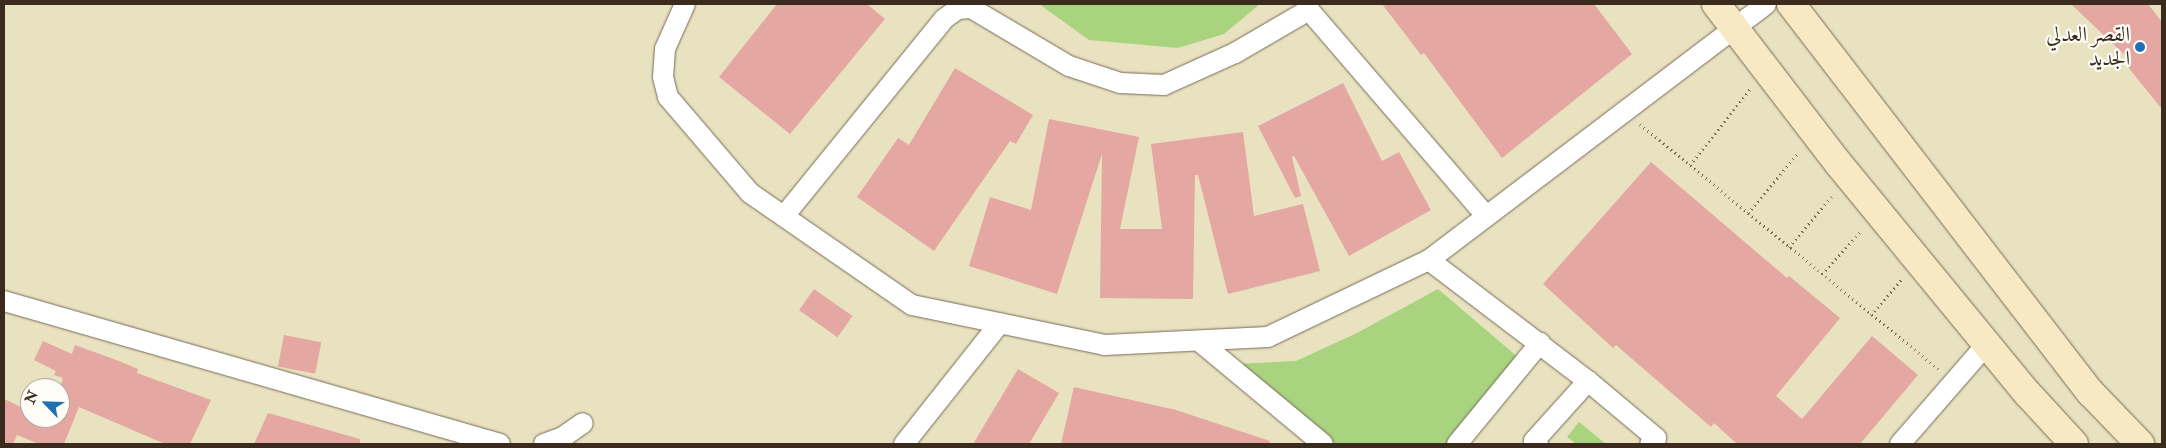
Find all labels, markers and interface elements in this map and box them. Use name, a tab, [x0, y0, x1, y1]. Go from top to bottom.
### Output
place label: القصر العدلي الجديد	[2046, 22, 2130, 72]
marker: القصر العدلي الجديد	[2134, 41, 2146, 53]
north arrow	[20, 378, 70, 428]
text: N	[21, 388, 42, 406]

